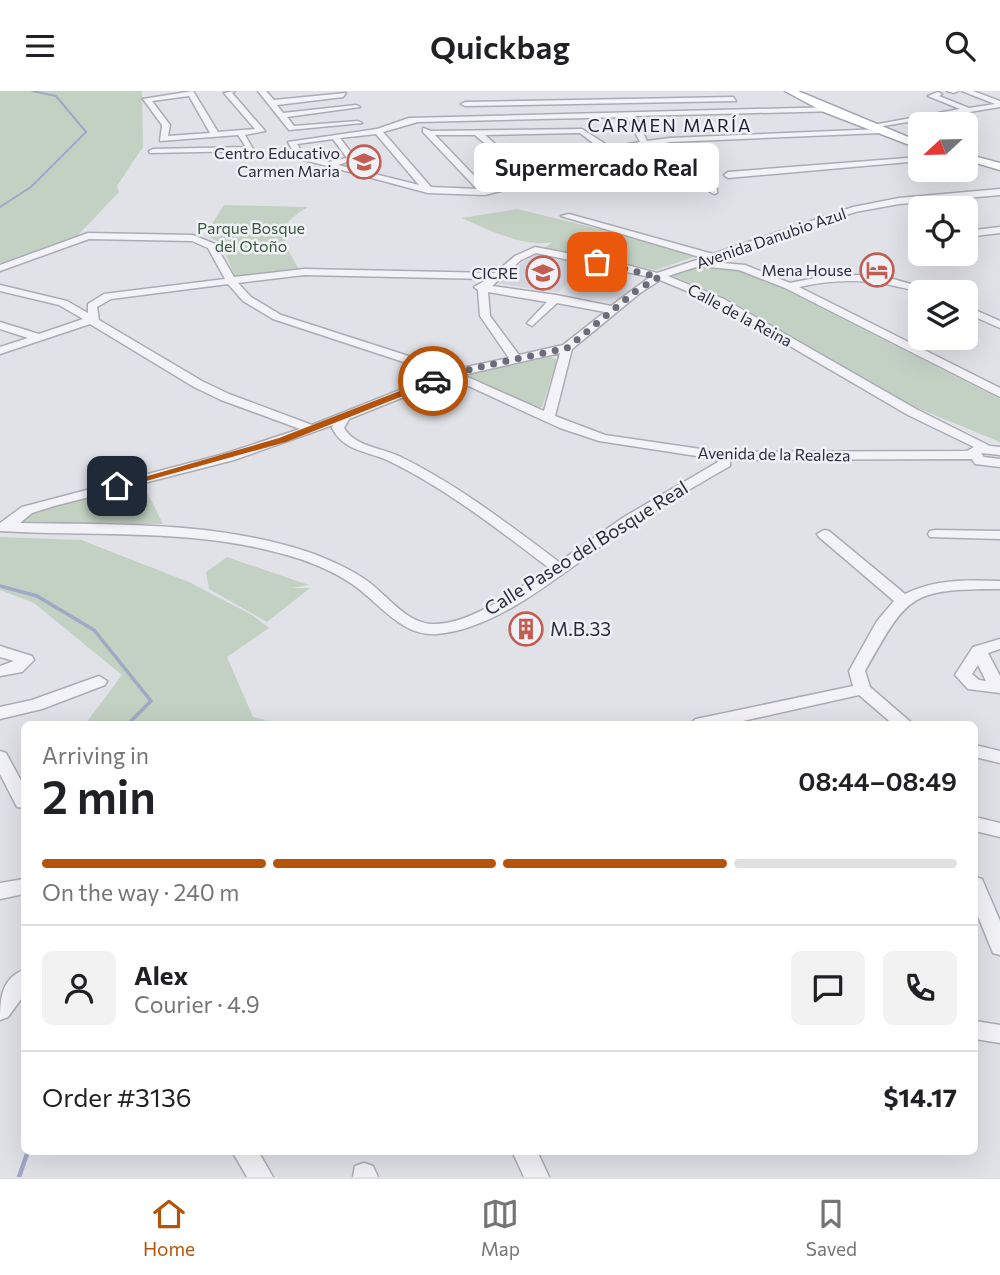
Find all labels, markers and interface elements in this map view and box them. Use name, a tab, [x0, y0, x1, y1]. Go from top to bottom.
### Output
text: Quickbag	[430, 26, 570, 66]
icon: menu	[21, 27, 59, 65]
icon: search	[941, 27, 979, 65]
north arrow	[908, 112, 978, 182]
map controls	[908, 112, 978, 350]
district label: CARMEN MARÍA	[588, 114, 752, 136]
place label: Centro Educativo Carmen Maria	[214, 143, 340, 180]
school or university icon: Centro Educativo Carmen Maria	[345, 143, 383, 181]
callout: Supermercado Real	[475, 143, 720, 192]
text: Supermercado Real	[495, 153, 698, 181]
button: locate	[908, 196, 978, 266]
street label: Avenida Danubio Azul	[693, 203, 848, 272]
park label: Parque Bosque del Otoño	[197, 218, 305, 255]
pin	[567, 232, 627, 292]
icon: bag	[578, 243, 616, 281]
hotel icon: Mena House	[858, 251, 896, 289]
school or university icon: CICRE	[524, 254, 562, 292]
place label: Mena House	[761, 260, 852, 279]
place label: CICRE	[471, 263, 518, 282]
street label: Calle de la Reina	[685, 279, 796, 350]
button: layers	[908, 280, 978, 350]
courier	[398, 346, 468, 416]
icon: car	[414, 362, 452, 400]
street label: Avenida de la Realeza	[697, 443, 851, 464]
pin	[87, 456, 147, 516]
icon: home	[98, 467, 136, 505]
street label: Calle Paseo del Bosque Real	[480, 475, 692, 620]
building icon: M.B.33	[507, 610, 545, 648]
place label: M.B.33	[550, 617, 611, 640]
text: Arriving in	[42, 741, 149, 769]
text: 08:44–08:49	[798, 765, 957, 796]
text: 2 min	[42, 767, 156, 823]
text: On the way · 240 m	[42, 878, 239, 906]
button: person	[42, 951, 116, 1025]
button: chat	[791, 951, 865, 1025]
button: phone	[883, 951, 957, 1025]
text: Alex	[134, 959, 188, 990]
text: Courier · 4.9	[134, 990, 260, 1018]
text: Order #3136	[42, 1081, 192, 1112]
text: $14.17	[883, 1081, 957, 1112]
tab: Home	[143, 1195, 195, 1260]
tab: Map	[481, 1195, 520, 1260]
tab: Saved	[806, 1195, 857, 1260]

